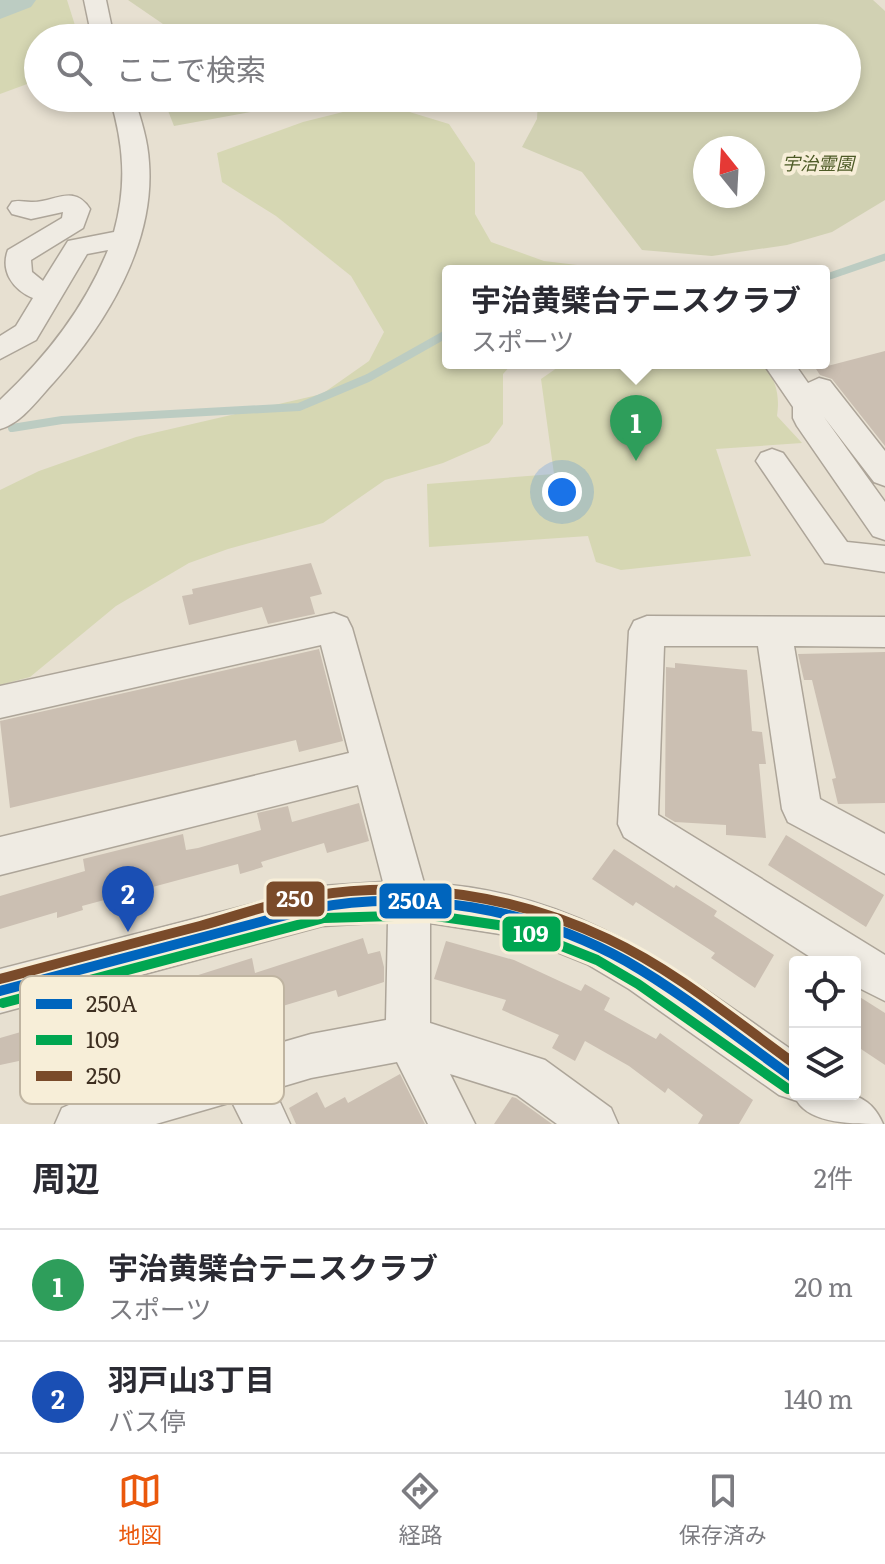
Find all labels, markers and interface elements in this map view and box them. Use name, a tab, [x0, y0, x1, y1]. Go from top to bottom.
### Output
search box	[24, 24, 861, 112]
icon: search	[52, 46, 96, 90]
text: ここで検索	[116, 46, 266, 90]
north arrow	[693, 136, 765, 208]
park label: 宇治霊園	[782, 149, 857, 176]
popup	[442, 265, 830, 369]
text: 宇治黄檗台テニスクラブ	[471, 276, 801, 320]
text: スポーツ	[471, 320, 574, 359]
pin: 1	[610, 395, 662, 461]
your location	[542, 472, 582, 512]
pin: 2	[102, 866, 154, 932]
line badge: 250	[265, 880, 326, 918]
text: 250	[276, 881, 314, 914]
line badge: 250A	[378, 882, 453, 920]
text: 250A	[388, 883, 442, 916]
line badge: 109	[501, 915, 562, 953]
text: 109	[513, 916, 549, 949]
map controls	[789, 956, 861, 1100]
button: locate	[789, 956, 861, 1028]
legend	[20, 976, 284, 1104]
text: 250A	[86, 986, 137, 1019]
text: 109	[86, 1022, 119, 1055]
button: layers	[789, 1028, 861, 1100]
text: 250	[86, 1058, 121, 1091]
text: 周辺	[32, 1151, 100, 1201]
text: 2件	[814, 1157, 853, 1196]
text: 宇治黄檗台テニスクラブ	[108, 1244, 438, 1288]
text: 1	[53, 1266, 63, 1305]
text: 20 m	[794, 1266, 853, 1305]
text: スポーツ	[108, 1288, 211, 1327]
text: 羽戸山3丁目	[108, 1356, 275, 1400]
text: 2	[51, 1378, 65, 1417]
text: 140 m	[784, 1378, 853, 1417]
text: バス停	[108, 1400, 186, 1439]
tab: 地図	[118, 1469, 162, 1550]
tab: 経路	[398, 1469, 443, 1550]
tab: 保存済み	[679, 1469, 767, 1550]

